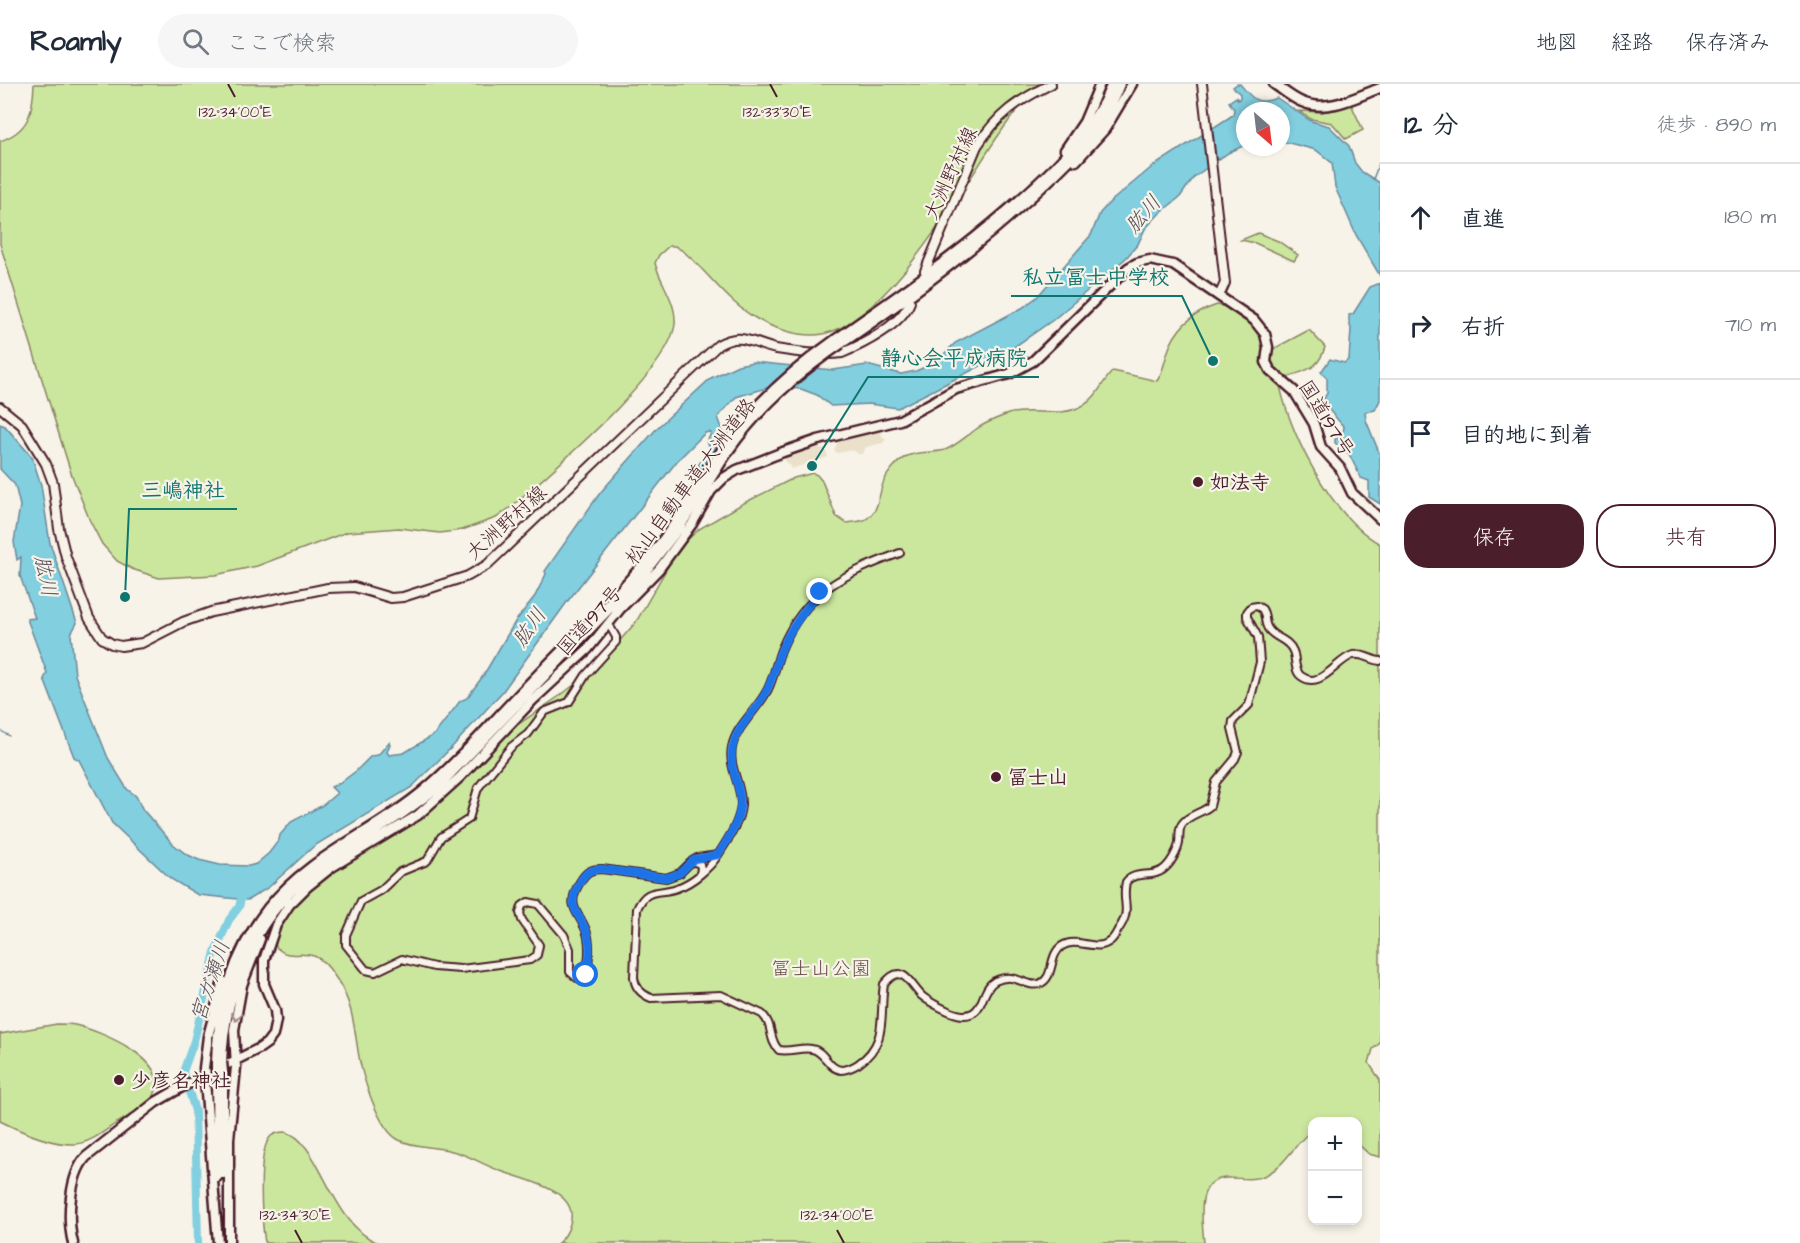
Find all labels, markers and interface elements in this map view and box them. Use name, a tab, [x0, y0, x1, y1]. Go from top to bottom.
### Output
search box	[158, 14, 578, 68]
text: Roamly	[30, 22, 122, 61]
icon: search	[179, 25, 212, 58]
text: ここで検索	[227, 28, 337, 59]
text: 地図	[1536, 28, 1578, 57]
text: 経路	[1611, 28, 1653, 57]
text: 保存済み	[1686, 28, 1770, 57]
text: 132°34'00"E	[198, 102, 272, 123]
text: 132°33'30"E	[743, 102, 811, 123]
north arrow	[1236, 102, 1290, 156]
text: 12 分	[1404, 107, 1459, 143]
text: 徒歩 · 890 m	[1657, 111, 1776, 139]
street label: 大洲野村線	[917, 122, 985, 225]
water label: 肱川	[1119, 189, 1168, 240]
icon: ahead	[1404, 201, 1437, 234]
text: 180 m	[1724, 203, 1776, 231]
text: 直進	[1461, 204, 1505, 235]
callout: 私立冨士中学校	[1011, 257, 1182, 296]
text: 私立冨士中学校	[1023, 263, 1170, 292]
icon: right	[1404, 309, 1437, 342]
text: 710 m	[1725, 311, 1776, 339]
text: 右折	[1461, 312, 1505, 343]
callout: 静心会平成病院	[868, 338, 1039, 377]
text: 静心会平成病院	[881, 344, 1028, 373]
street label: 国道197号	[1291, 375, 1361, 463]
street label: 松山自動車道;大洲道路	[619, 392, 763, 571]
icon: arrive	[1404, 417, 1437, 450]
text: 目的地に到着	[1461, 420, 1593, 451]
place label: 如法寺	[1210, 469, 1270, 497]
callout: 三嶋神社	[129, 470, 237, 509]
marker: 如法寺	[1191, 475, 1205, 489]
text: 三嶋神社	[141, 476, 225, 505]
street label: 大洲野村線	[460, 479, 553, 567]
button: 保存	[1404, 504, 1584, 568]
button: 共有	[1596, 504, 1776, 568]
water label: 肱川	[27, 553, 64, 599]
route end	[806, 578, 832, 604]
street label: 国道197号	[550, 579, 629, 662]
water label: 肱川	[505, 602, 553, 653]
place label: 冨士山	[1008, 764, 1068, 792]
marker: 冨士山	[989, 770, 1003, 784]
water label: 宮ガ瀬川	[184, 937, 237, 1026]
park label: 冨士山公園	[771, 955, 871, 983]
route start	[572, 961, 598, 987]
one-way arrow	[230, 1012, 243, 1021]
place label: 少彦名神社	[131, 1067, 231, 1095]
marker: 少彦名神社	[112, 1073, 126, 1087]
map controls	[1308, 1117, 1362, 1225]
button: +	[1308, 1117, 1362, 1171]
button: −	[1308, 1171, 1362, 1225]
text: 132°34'30"E	[259, 1205, 331, 1226]
text: 132°34'00"E	[800, 1205, 874, 1226]

